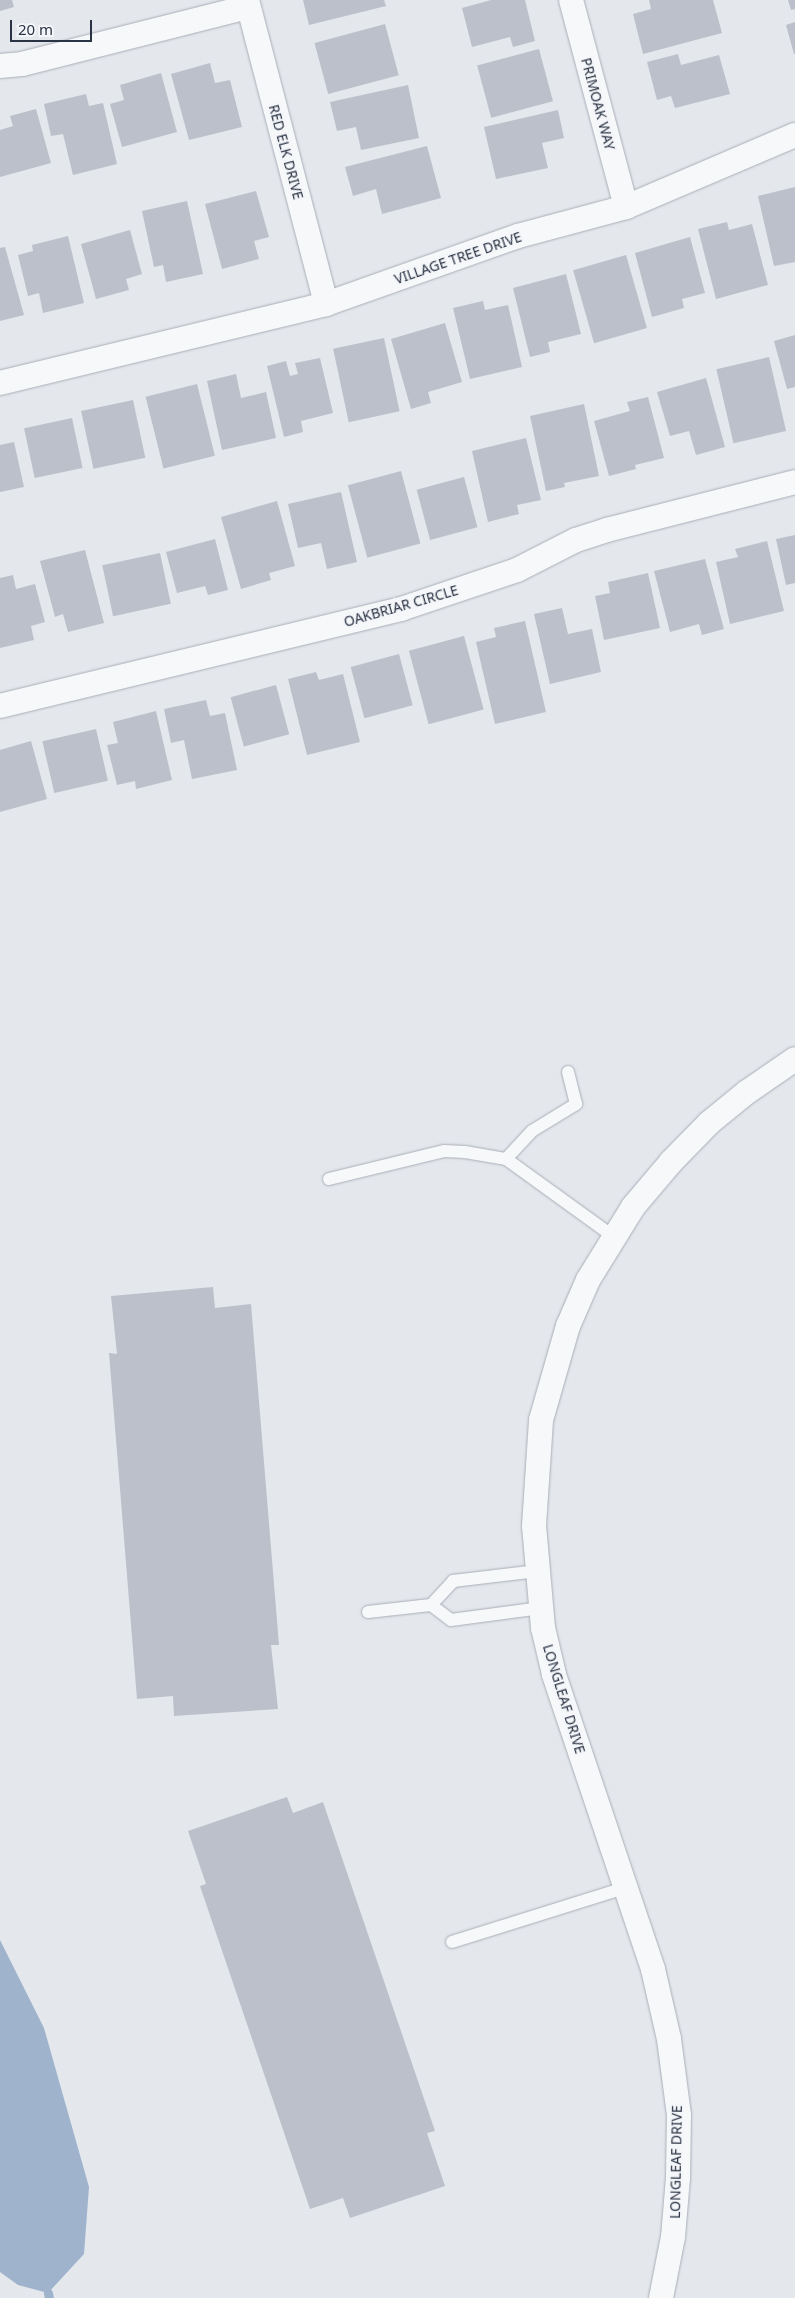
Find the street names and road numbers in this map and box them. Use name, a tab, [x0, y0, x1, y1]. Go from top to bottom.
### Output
street label: PRIMOAK WAY	[578, 56, 618, 152]
street label: RED ELK DRIVE	[265, 103, 307, 201]
street label: VILLAGE TREE DRIVE	[392, 228, 524, 288]
street label: OAKBRIAR CIRCLE	[342, 582, 460, 630]
street label: LONGLEAF DRIVE	[539, 1642, 589, 1756]
street label: LONGLEAF DRIVE	[667, 2105, 685, 2219]

